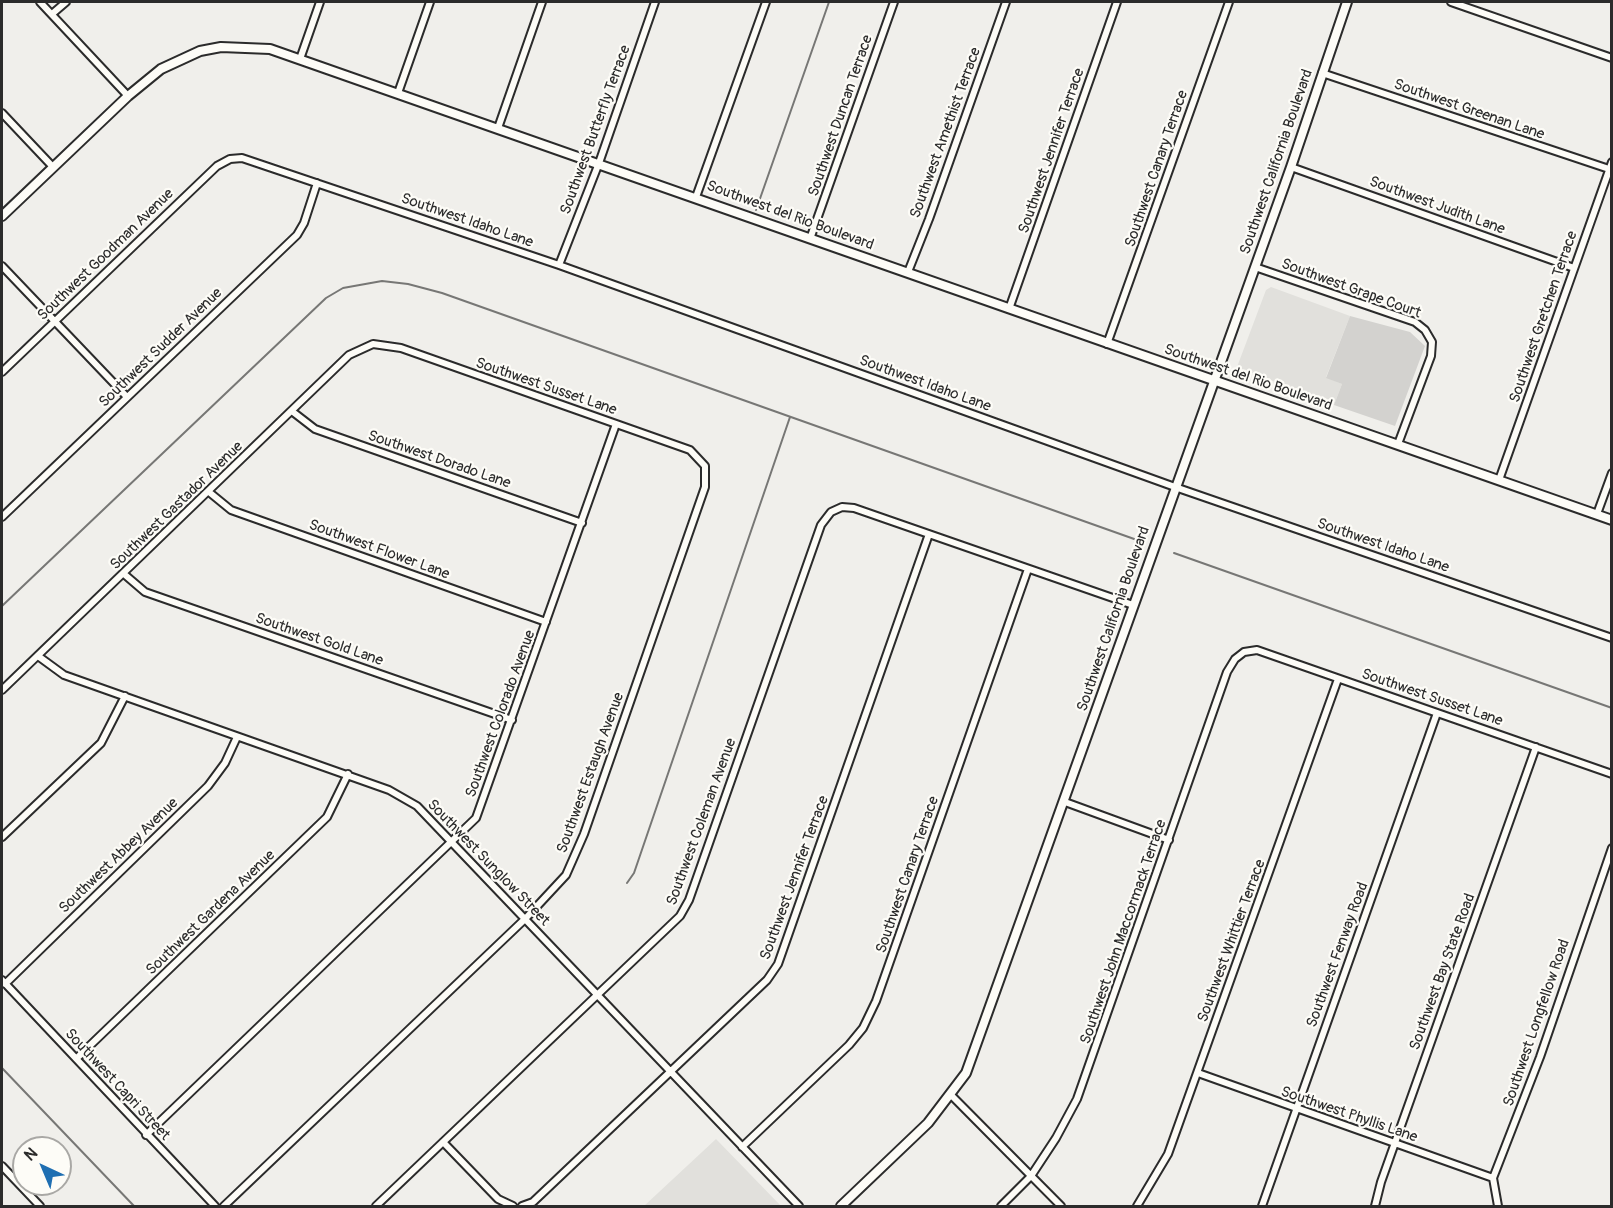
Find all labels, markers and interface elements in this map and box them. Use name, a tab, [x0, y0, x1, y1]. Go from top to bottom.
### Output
street label: Southwest Duncan Terrace	[805, 33, 877, 199]
street label: Southwest Butterfly Terrace	[557, 43, 635, 217]
street label: Southwest Amethist Terrace	[907, 45, 985, 221]
street label: Southwest Jennifer Terrace	[1015, 66, 1089, 236]
street label: Southwest California Boulevard	[1237, 67, 1317, 257]
street label: Southwest Greenan Lane	[1391, 76, 1547, 144]
street label: Southwest Canary Terrace	[1122, 88, 1192, 250]
street label: Southwest Judith Lane	[1367, 173, 1507, 239]
street label: Southwest del Rio Boulevard	[704, 177, 876, 255]
street label: Southwest Goodman Avenue	[34, 185, 178, 325]
street label: Southwest Idaho Lane	[398, 190, 536, 252]
street label: Southwest Gretchen Terrace	[1506, 229, 1582, 405]
street label: Southwest Grape Court	[1279, 255, 1423, 323]
street label: Southwest Sudder Avenue	[96, 284, 226, 412]
street label: Southwest del Rio Boulevard	[1162, 341, 1334, 415]
street label: Southwest Idaho Lane	[857, 352, 993, 416]
street label: Southwest Susset Lane	[473, 354, 619, 420]
street label: Southwest Dorado Lane	[365, 427, 513, 493]
street label: Southwest Gastador Avenue	[107, 438, 247, 574]
street label: Southwest Idaho Lane	[1314, 515, 1452, 577]
street label: Southwest Flower Lane	[306, 516, 452, 584]
street label: Southwest California Boulevard	[1074, 524, 1154, 714]
street label: Southwest Gold Lane	[253, 610, 385, 670]
street label: Southwest Colorado Avenue	[462, 628, 540, 800]
street label: Southwest Susset Lane	[1359, 665, 1505, 731]
street label: Southwest Estaugh Avenue	[554, 690, 628, 856]
street label: Southwest Coleman Avenue	[663, 736, 741, 908]
street label: Southwest Jennifer Terrace	[757, 793, 833, 963]
street label: Southwest Abbey Avenue	[56, 794, 182, 918]
street label: Southwest Canary Terrace	[873, 794, 943, 956]
street label: Southwest Sunglow Street	[423, 796, 553, 930]
street label: Southwest John Maccormack Terrace	[1077, 817, 1171, 1047]
street label: Southwest Gardena Avenue	[143, 847, 279, 979]
street label: Southwest Whittier Terrace	[1194, 857, 1270, 1025]
street label: Southwest Fenway Road	[1303, 880, 1373, 1030]
street label: Southwest Bay State Road	[1406, 891, 1480, 1053]
street label: Southwest Longfellow Road	[1500, 937, 1574, 1109]
street label: Southwest Capri Street	[61, 1025, 173, 1145]
street label: Southwest Phyllis Lane	[1278, 1083, 1420, 1147]
north arrow	[12, 1136, 72, 1196]
text: N	[20, 1144, 42, 1165]

